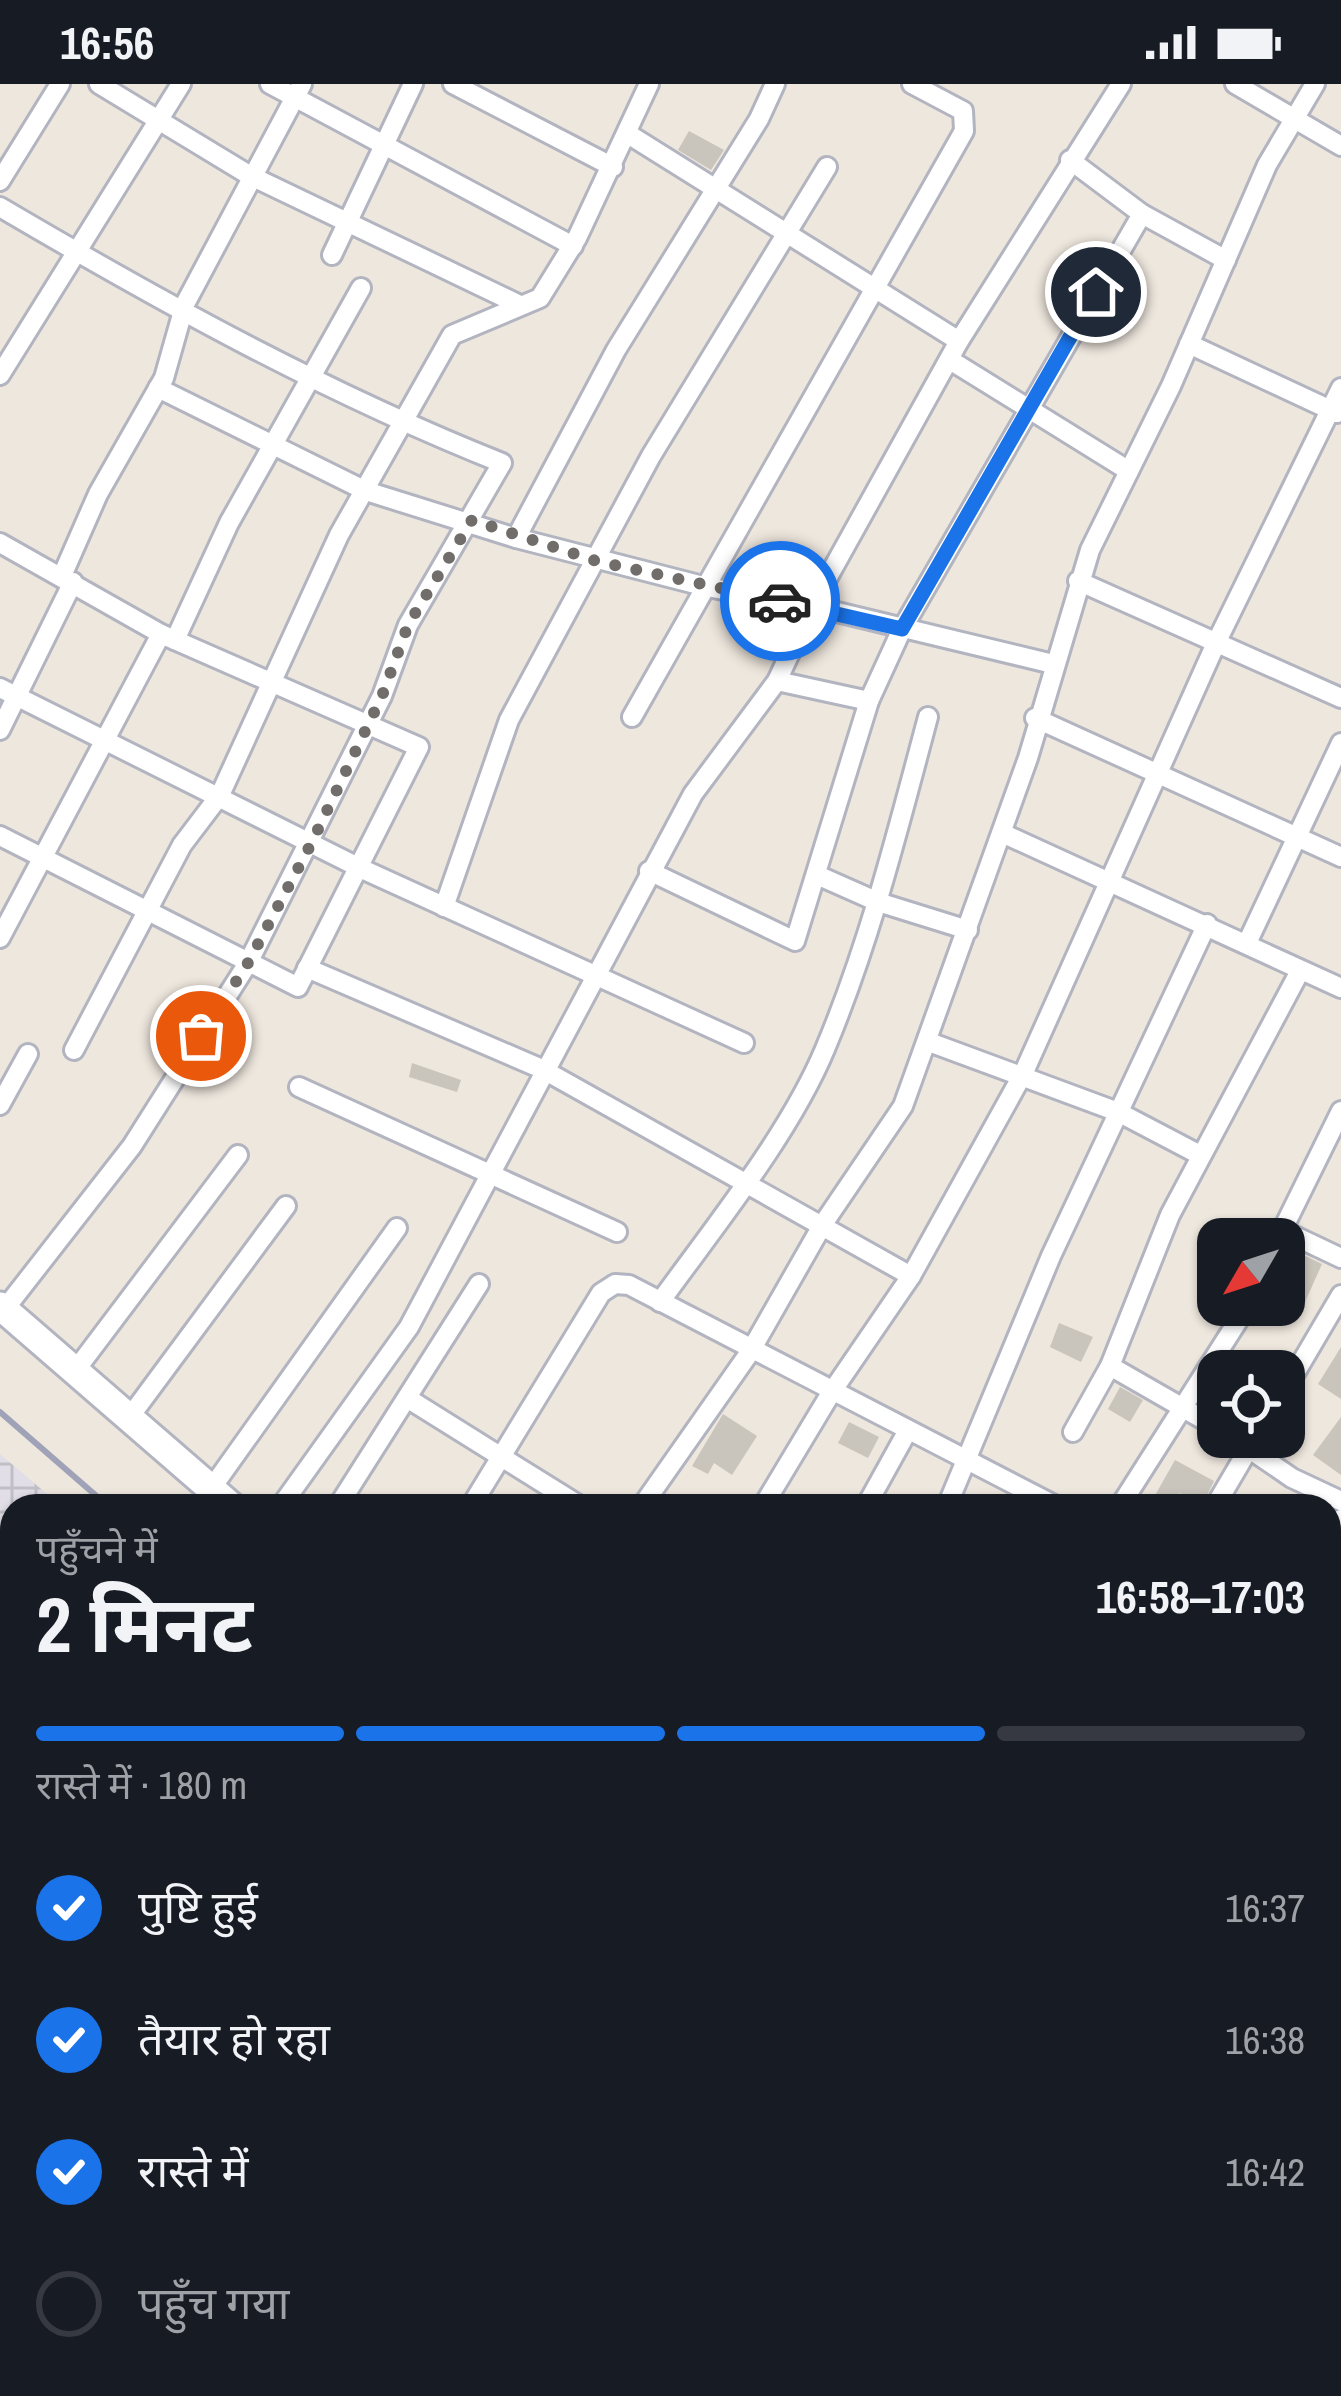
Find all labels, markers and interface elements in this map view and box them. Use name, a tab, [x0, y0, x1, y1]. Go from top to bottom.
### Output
text: 16:56	[60, 12, 154, 73]
pin	[1045, 241, 1147, 343]
icon: home	[1063, 259, 1129, 325]
courier	[720, 541, 840, 661]
icon: car	[747, 568, 813, 634]
pin	[150, 985, 252, 1087]
icon: bag	[168, 1003, 234, 1069]
north arrow	[1197, 1218, 1305, 1326]
map controls	[1197, 1218, 1305, 1458]
button: locate	[1197, 1350, 1305, 1458]
text: पहुँचने में	[36, 1523, 158, 1575]
text: 16:58–17:03	[1096, 1566, 1305, 1627]
text: 2 मिनट	[36, 1571, 253, 1676]
text: रास्ते में · 180 m	[36, 1759, 247, 1811]
icon: check	[36, 1875, 102, 1941]
text: पुष्टि हुई	[138, 1876, 258, 1937]
text: 16:37	[1225, 1882, 1305, 1934]
icon: check	[36, 2007, 102, 2073]
text: तैयार हो रहा	[138, 2008, 330, 2069]
text: 16:38	[1225, 2014, 1305, 2066]
icon: check	[36, 2139, 102, 2205]
text: रास्ते में	[138, 2140, 248, 2201]
text: 16:42	[1225, 2146, 1305, 2198]
text: पहुँच गया	[138, 2272, 289, 2333]

